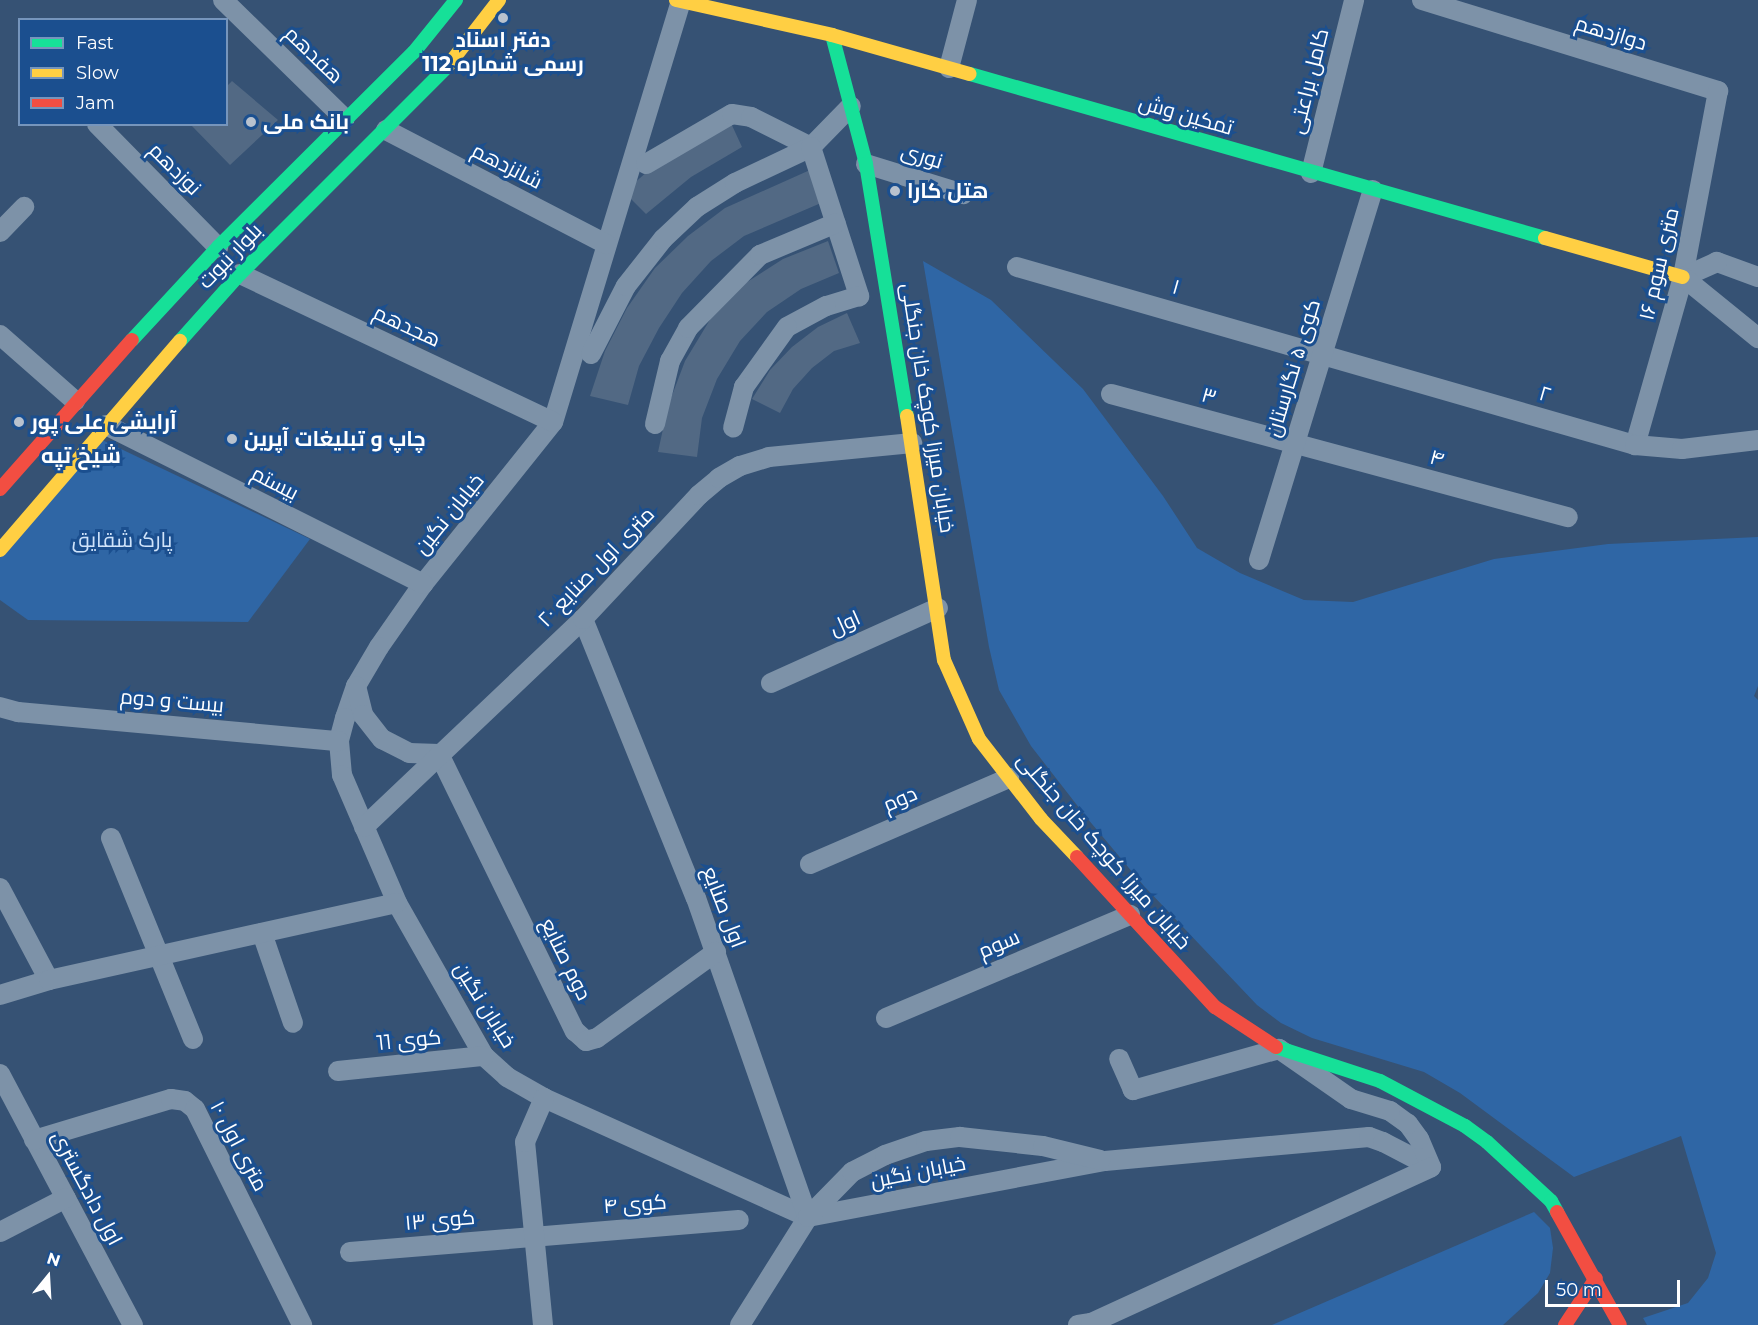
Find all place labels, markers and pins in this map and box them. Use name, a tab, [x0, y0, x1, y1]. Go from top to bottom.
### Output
marker: دفتر اسناد رسمی شماره 112	[496, 11, 510, 25]
place label: دفتر اسناد رسمی شماره 112	[422, 27, 584, 77]
place label: بانک ملی	[263, 109, 349, 135]
marker: بانک ملی	[244, 115, 258, 129]
place label: هتل کارا	[907, 178, 988, 204]
marker: هتل کارا	[888, 184, 902, 198]
place label: آرایشی علی پور	[31, 409, 177, 435]
marker: آرایشی علی پور	[12, 415, 26, 429]
place label: چاپ و تبلیغات آپرین	[244, 426, 426, 452]
marker: چاپ و تبلیغات آپرین	[225, 432, 239, 446]

